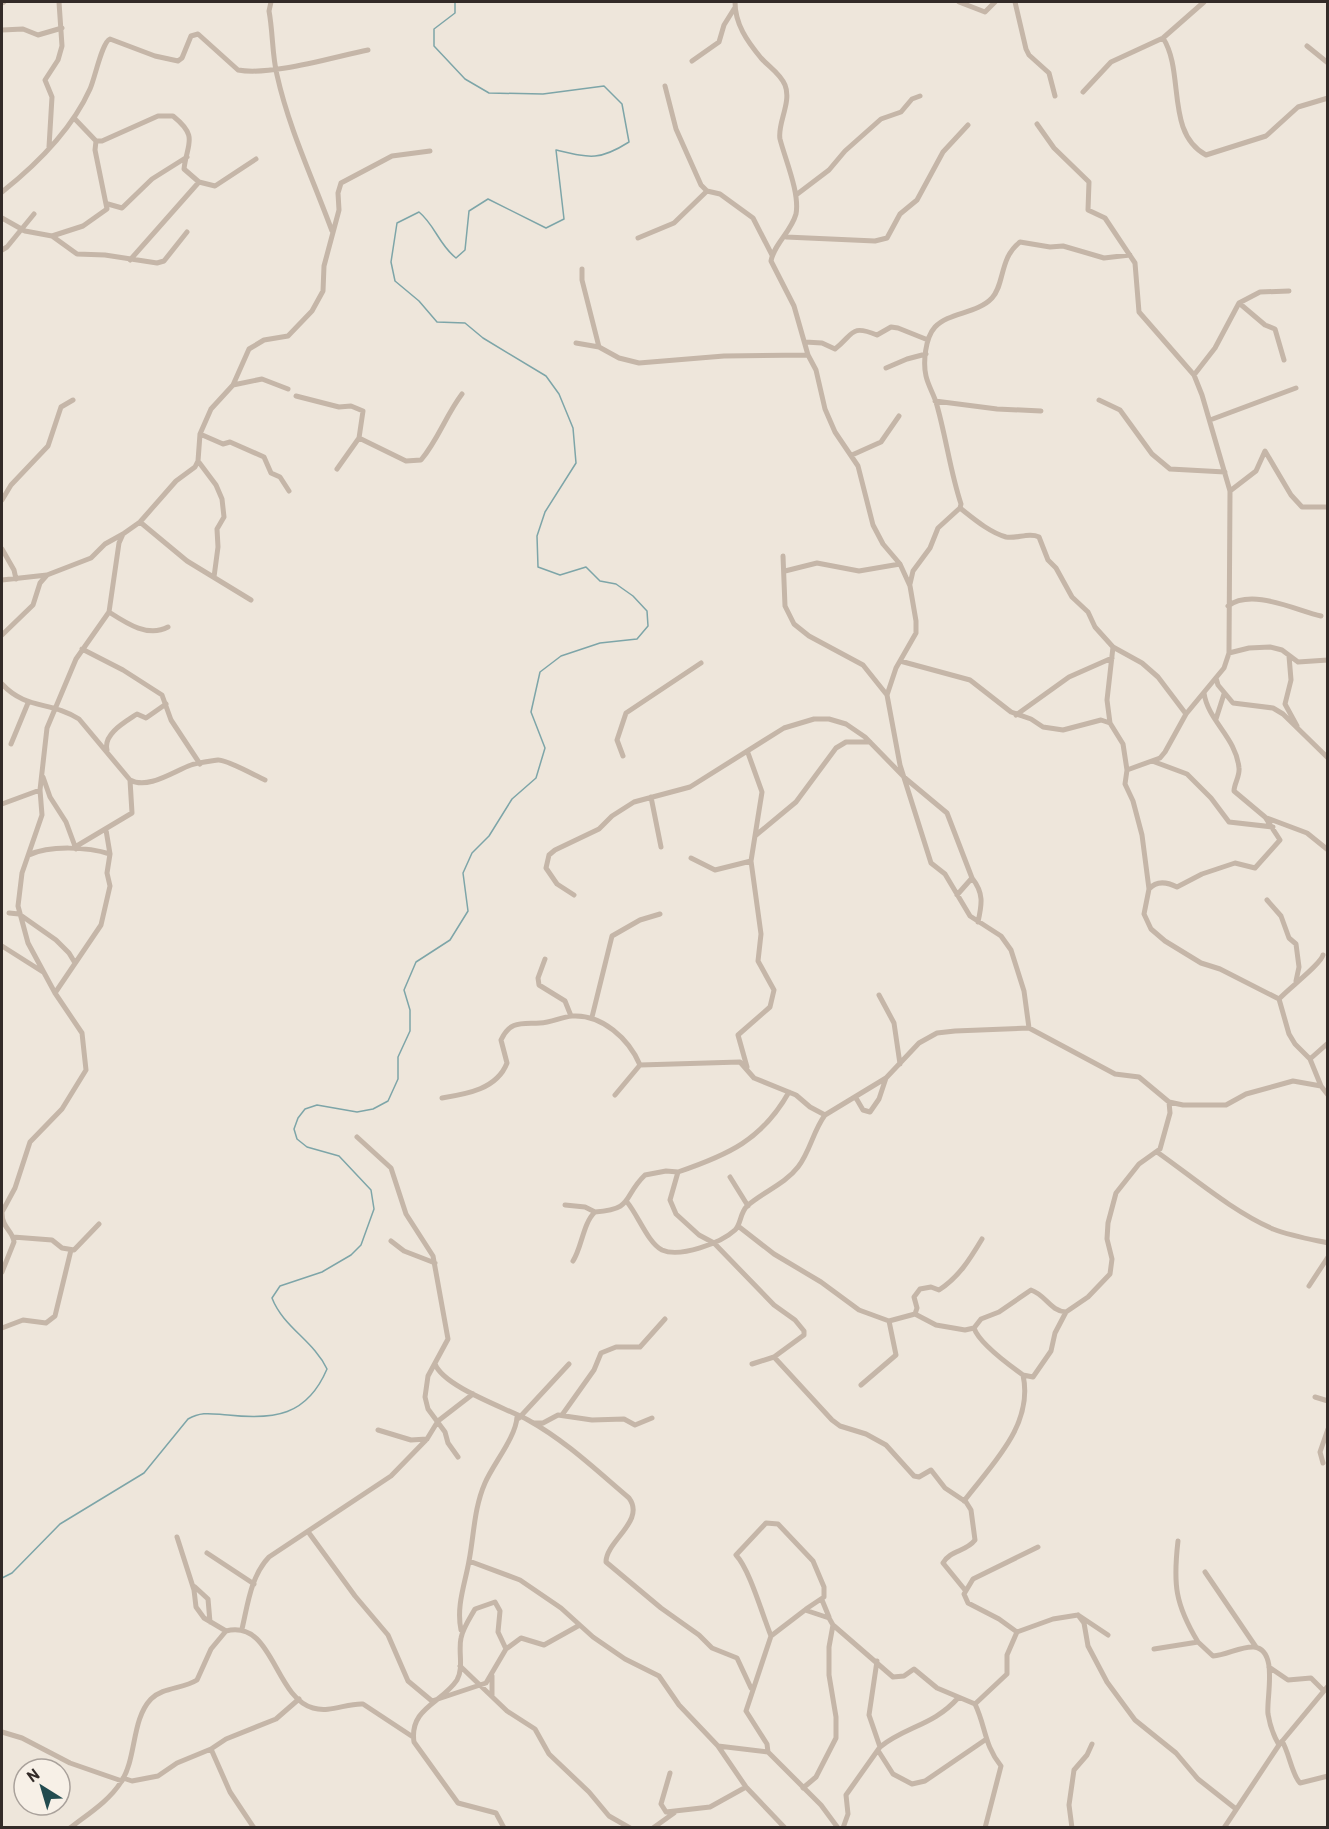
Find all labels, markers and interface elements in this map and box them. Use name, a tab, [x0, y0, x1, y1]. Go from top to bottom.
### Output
north arrow	[12, 1757, 72, 1817]
text: N	[23, 1764, 43, 1785]

